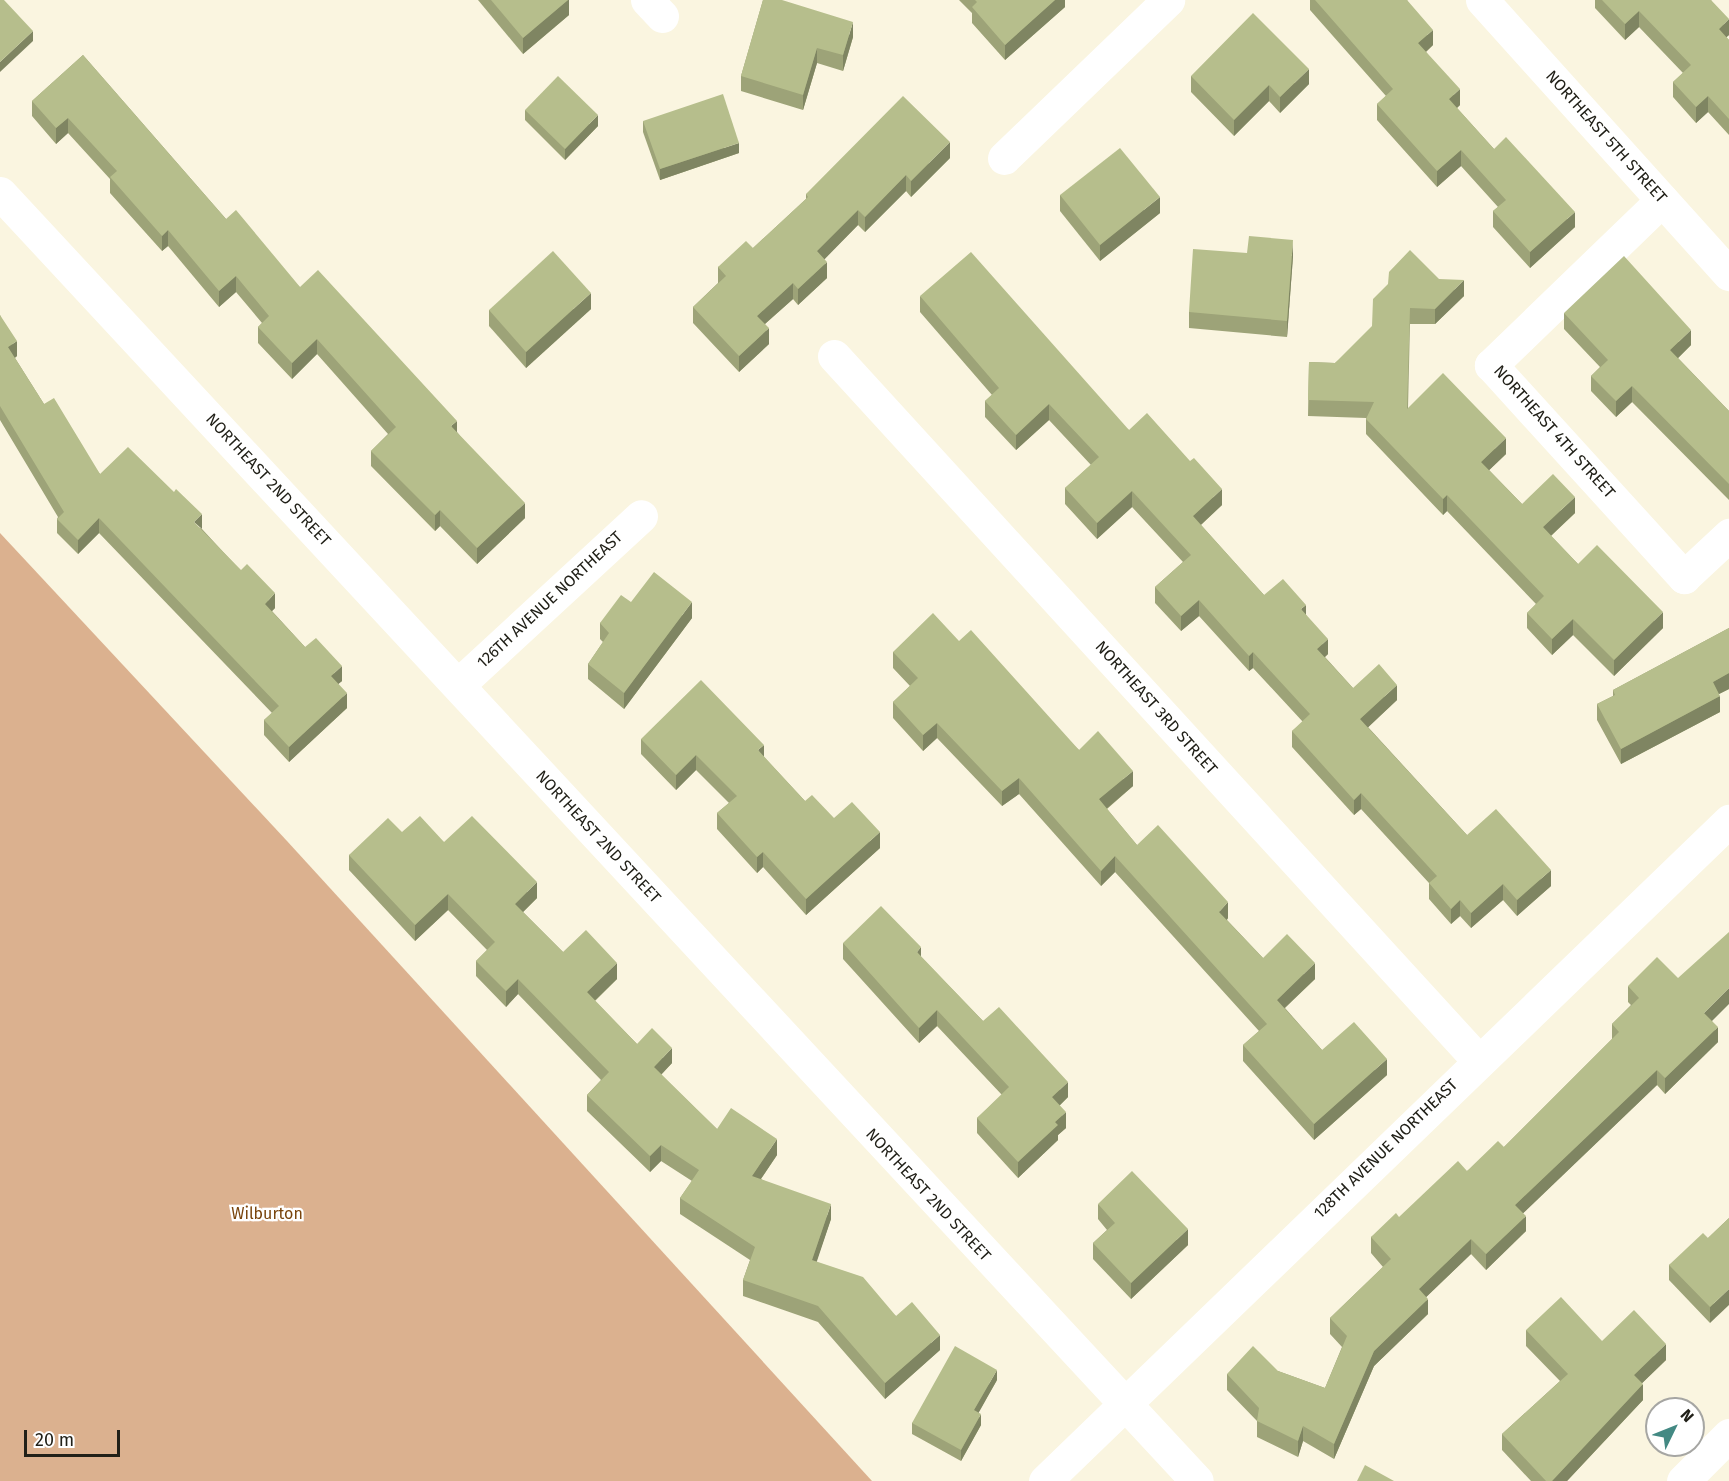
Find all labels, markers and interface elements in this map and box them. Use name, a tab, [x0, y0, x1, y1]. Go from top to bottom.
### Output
street label: NORTHEAST 5TH STREET	[1541, 67, 1671, 207]
street label: NORTHEAST 4TH STREET	[1489, 362, 1619, 502]
street label: NORTHEAST 2ND STREET	[202, 410, 334, 550]
street label: 126TH AVENUE NORTHEAST	[473, 528, 627, 672]
street label: NORTHEAST 3RD STREET	[1091, 637, 1221, 779]
street label: NORTHEAST 2ND STREET	[532, 767, 664, 907]
street label: 128TH AVENUE NORTHEAST	[1310, 1075, 1462, 1223]
street label: NORTHEAST 2ND STREET	[862, 1125, 994, 1265]
park label: Wilburton	[231, 1204, 303, 1224]
north arrow	[1645, 1397, 1705, 1457]
text: N	[1676, 1405, 1698, 1426]
scale bar	[27, 1418, 123, 1456]
text: 20 m	[35, 1429, 74, 1451]

